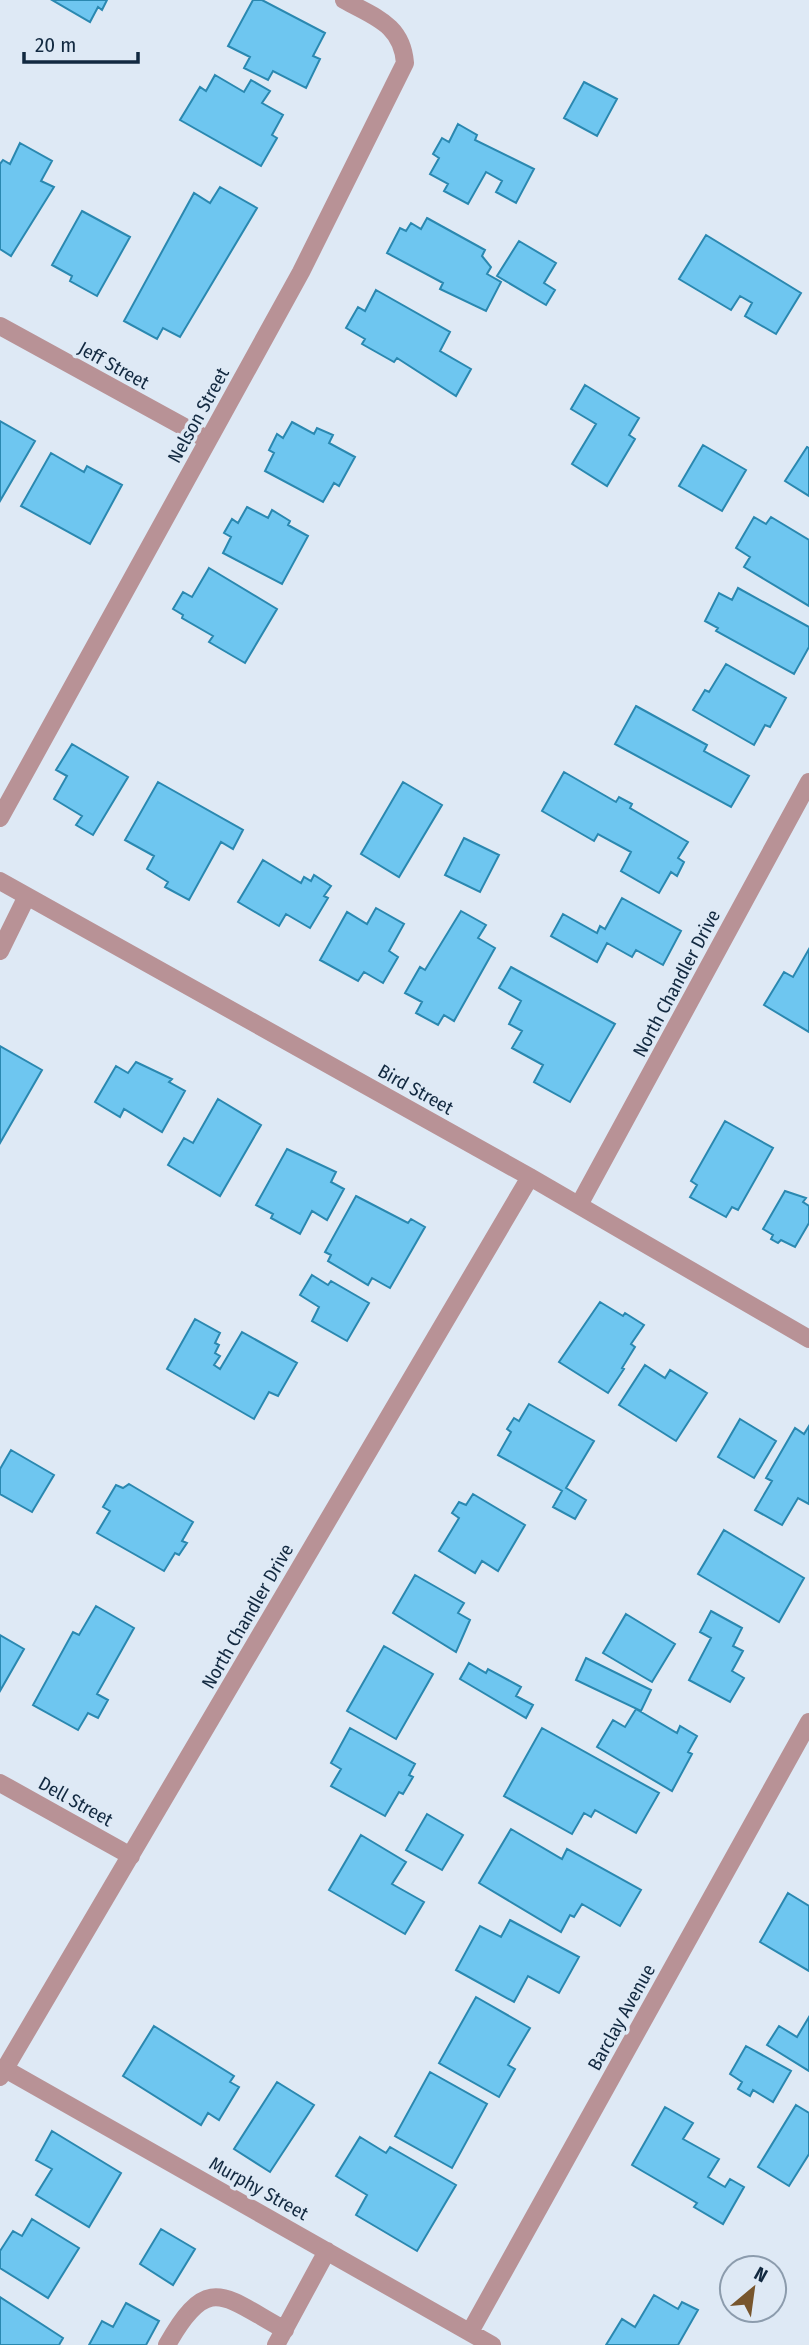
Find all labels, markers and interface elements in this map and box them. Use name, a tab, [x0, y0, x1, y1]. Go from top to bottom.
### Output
scale bar	[24, 21, 138, 65]
text: 20 m	[35, 32, 76, 58]
street label: Jeff Street	[74, 337, 154, 395]
street label: Nelson Street	[163, 363, 234, 467]
street label: North Chandler Drive	[628, 906, 725, 1061]
street label: Bird Street	[374, 1059, 458, 1120]
street label: North Chandler Drive	[197, 1540, 298, 1693]
street label: Dell Street	[34, 1772, 118, 1832]
street label: Barclay Avenue	[583, 1960, 660, 2074]
street label: Murphy Street	[205, 2152, 313, 2225]
north arrow	[718, 2254, 788, 2324]
text: N	[750, 2262, 772, 2287]

